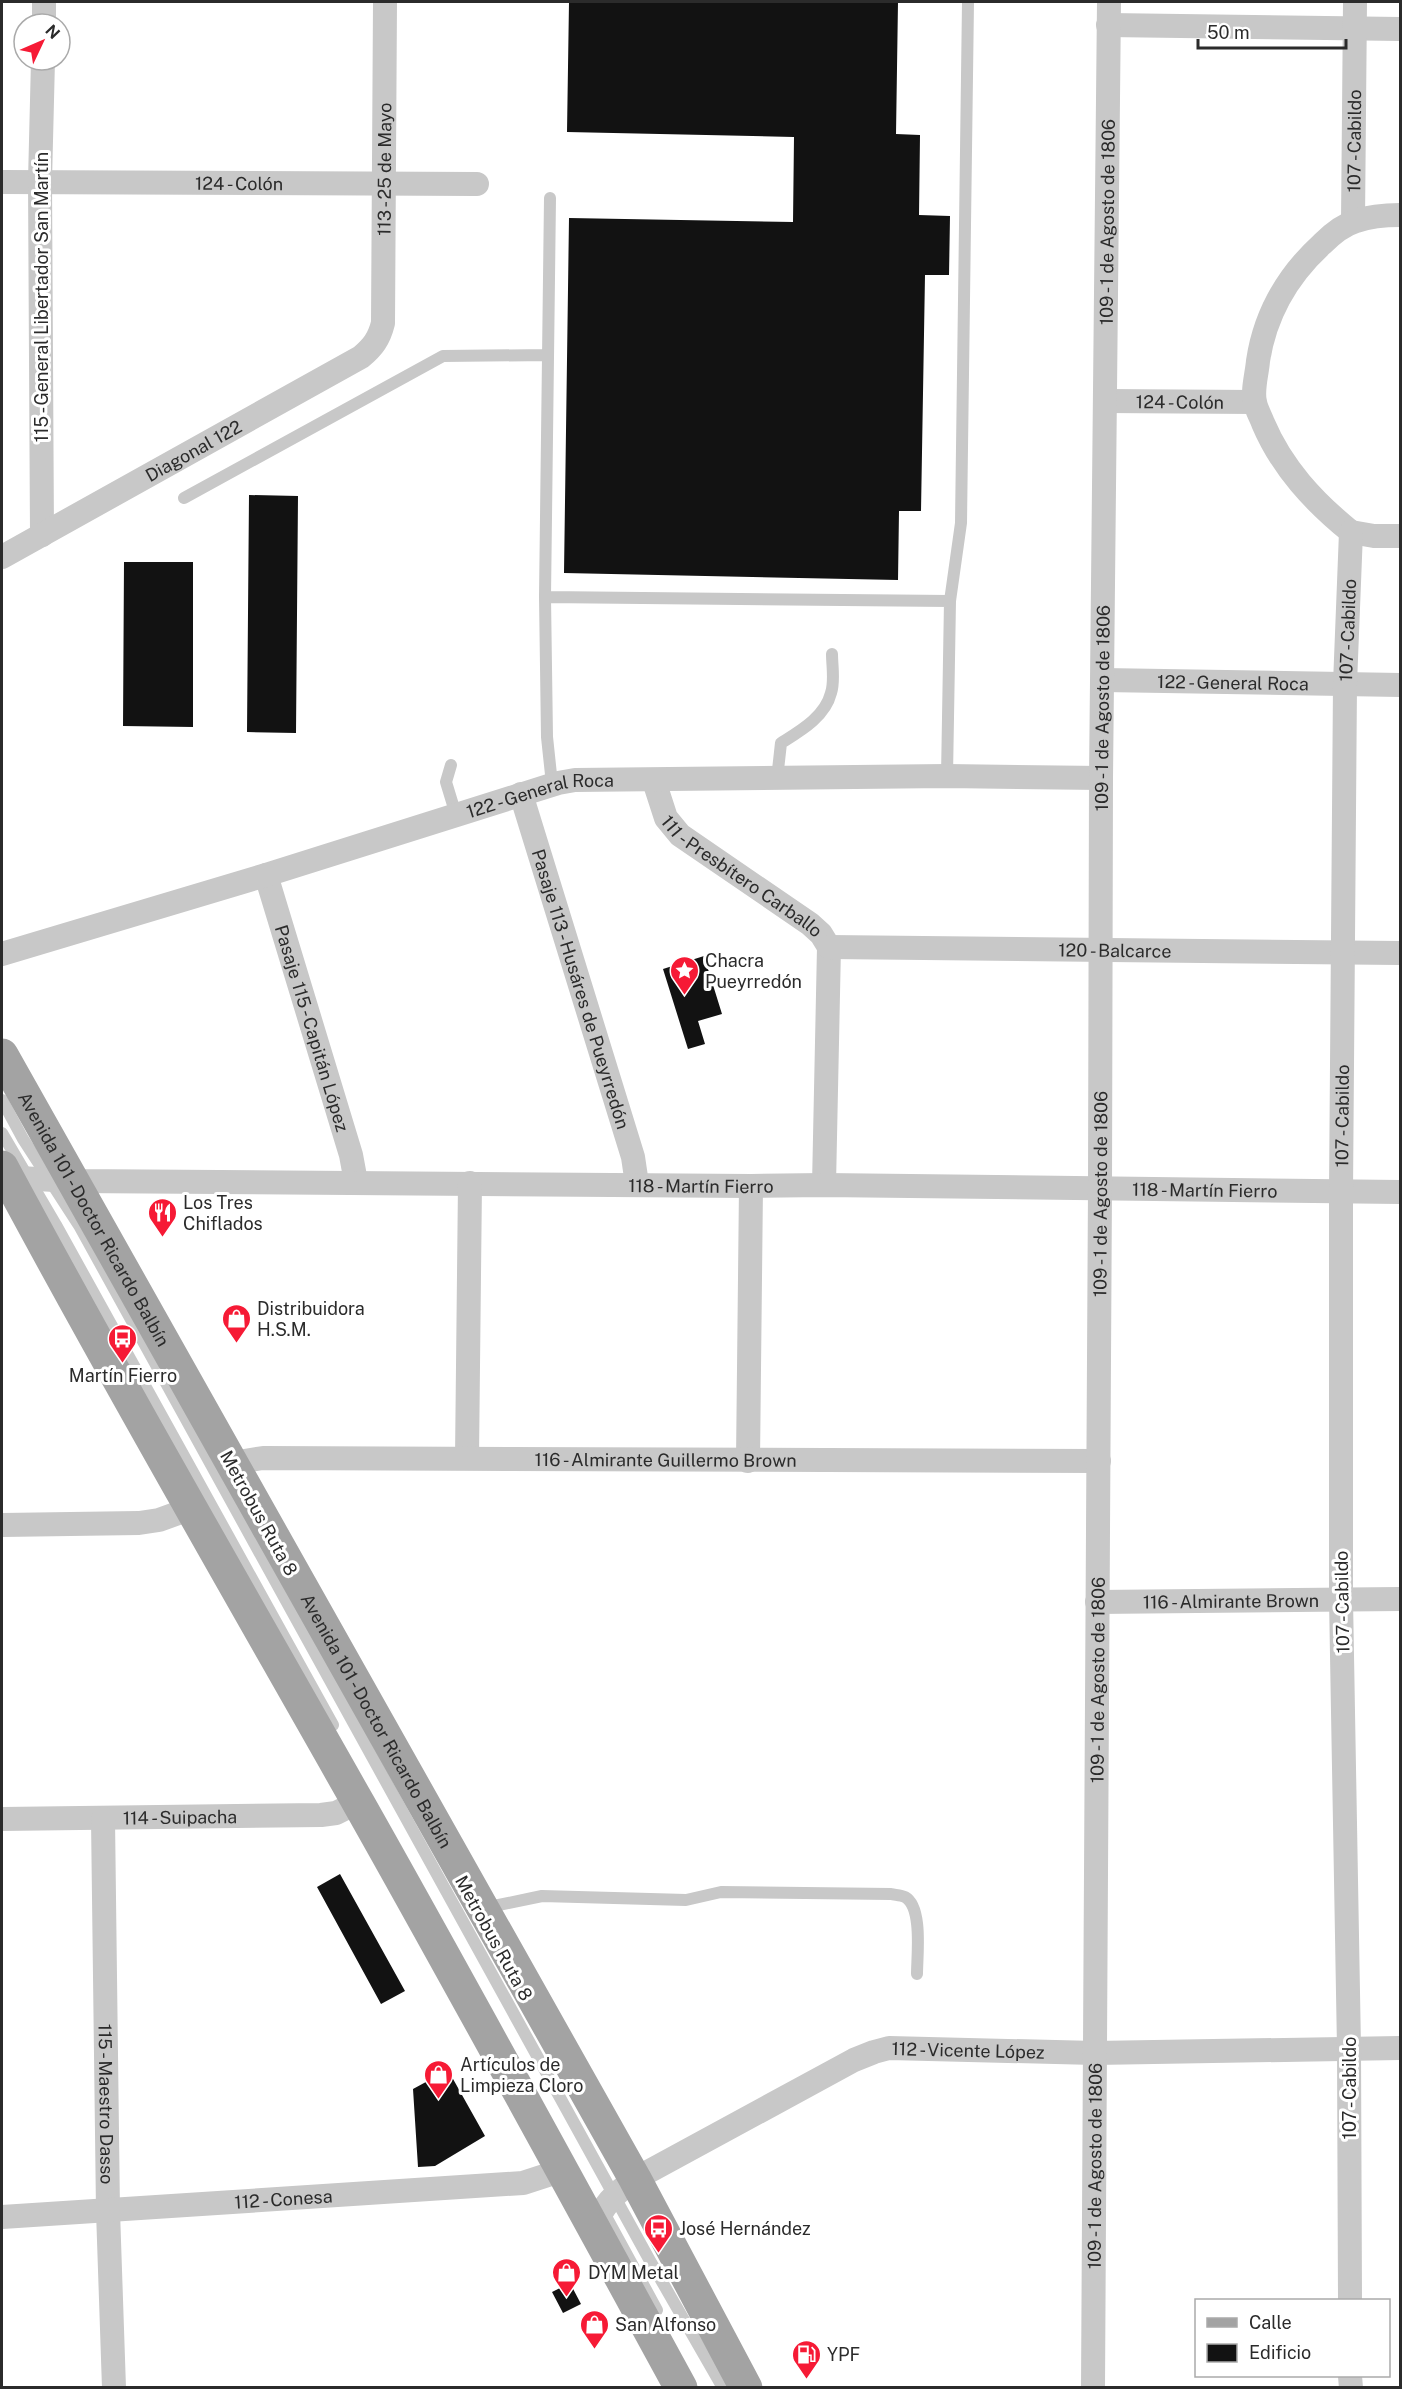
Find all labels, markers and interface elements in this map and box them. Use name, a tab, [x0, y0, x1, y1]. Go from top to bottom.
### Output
north arrow	[12, 12, 72, 72]
scale bar	[1198, 12, 1346, 50]
text: N	[41, 21, 64, 43]
text: 50 m	[1207, 22, 1250, 43]
street label: 107 - Cabildo	[1343, 89, 1365, 193]
street label: 113 - 25 de Mayo	[373, 103, 395, 236]
street label: 109 - 1 de Agosto de 1806	[1095, 119, 1118, 325]
street label: 115 - General Libertador San Martín	[31, 152, 52, 442]
street label: 124 - Colón	[195, 172, 283, 194]
street label: 124 - Colón	[1136, 391, 1224, 412]
street label: Diagonal 122	[141, 415, 245, 486]
street label: 107 - Cabildo	[1335, 578, 1360, 682]
street label: 109 - 1 de Agosto de 1806	[1090, 605, 1113, 811]
street label: 122 - General Roca	[1157, 670, 1309, 694]
street label: 122 - General Roca	[464, 769, 614, 822]
street label: 111 - Presbítero Carballo	[657, 811, 827, 941]
street label: Pasaje 113 - Husáres de Pueyrredón	[528, 846, 634, 1132]
street label: Pasaje 115 - Capitán López	[271, 922, 354, 1134]
street label: 120 - Balcarce	[1058, 939, 1172, 961]
place label: Chacra Pueyrredón	[705, 950, 802, 992]
place icon: Chacra Pueyrredón	[668, 954, 700, 996]
street label: 107 - Cabildo	[1331, 1065, 1353, 1168]
street label: Avenida 101 - Doctor Ricardo Balbín	[14, 1088, 174, 1350]
street label: 109 - 1 de Agosto de 1806	[1089, 1091, 1111, 1297]
street label: 118 - Martín Fierro	[628, 1175, 774, 1197]
street label: 118 - Martín Fierro	[1132, 1178, 1278, 1201]
place label: Los Tres Chiflados	[183, 1192, 263, 1234]
restaurant icon: Los Tres Chiflados	[146, 1196, 178, 1238]
place label: Distribuidora H.S.M.	[257, 1298, 365, 1340]
shop icon: Distribuidora H.S.M.	[220, 1302, 252, 1344]
bus stop icon: Martín Fierro	[107, 1322, 139, 1364]
place label: Martín Fierro	[69, 1365, 177, 1386]
street label: Metrobus Ruta 8	[216, 1447, 302, 1579]
street label: 116 - Almirante Guillermo Brown	[535, 1448, 797, 1470]
street label: 107 - Cabildo	[1331, 1550, 1353, 1654]
street label: 109 - 1 de Agosto de 1806	[1086, 1577, 1108, 1783]
street label: 116 - Almirante Brown	[1143, 1589, 1319, 1612]
street label: Avenida 101 - Doctor Ricardo Balbín	[297, 1590, 457, 1852]
street label: 114 - Suipacha	[123, 1806, 237, 1828]
street label: Metrobus Ruta 8	[451, 1872, 537, 2004]
street label: 115 - Maestro Dasso	[95, 2023, 118, 2184]
street label: 107 - Cabildo	[1339, 2037, 1360, 2139]
street label: 112 - Vicente López	[891, 2038, 1045, 2062]
place label: Artículos de Limpieza Cloro	[460, 2054, 583, 2096]
shop icon: Artículos de Limpieza Cloro	[423, 2058, 455, 2100]
street label: 109 - 1 de Agosto de 1806	[1083, 2063, 1105, 2269]
street label: 112 - Conesa	[234, 2185, 333, 2212]
bus stop icon: José Hernández	[642, 2212, 674, 2254]
place label: José Hernández	[679, 2218, 811, 2239]
shop icon: DYM Metal	[551, 2256, 583, 2298]
place label: DYM Metal	[588, 2262, 679, 2283]
legend	[1195, 2299, 1390, 2377]
shop icon: San Alfonso	[578, 2308, 610, 2350]
text: Calle	[1249, 2312, 1292, 2333]
place label: San Alfonso	[615, 2314, 716, 2335]
fuel station icon: YPF	[790, 2338, 822, 2380]
text: Edificio	[1249, 2342, 1311, 2363]
place label: YPF	[827, 2344, 860, 2365]

